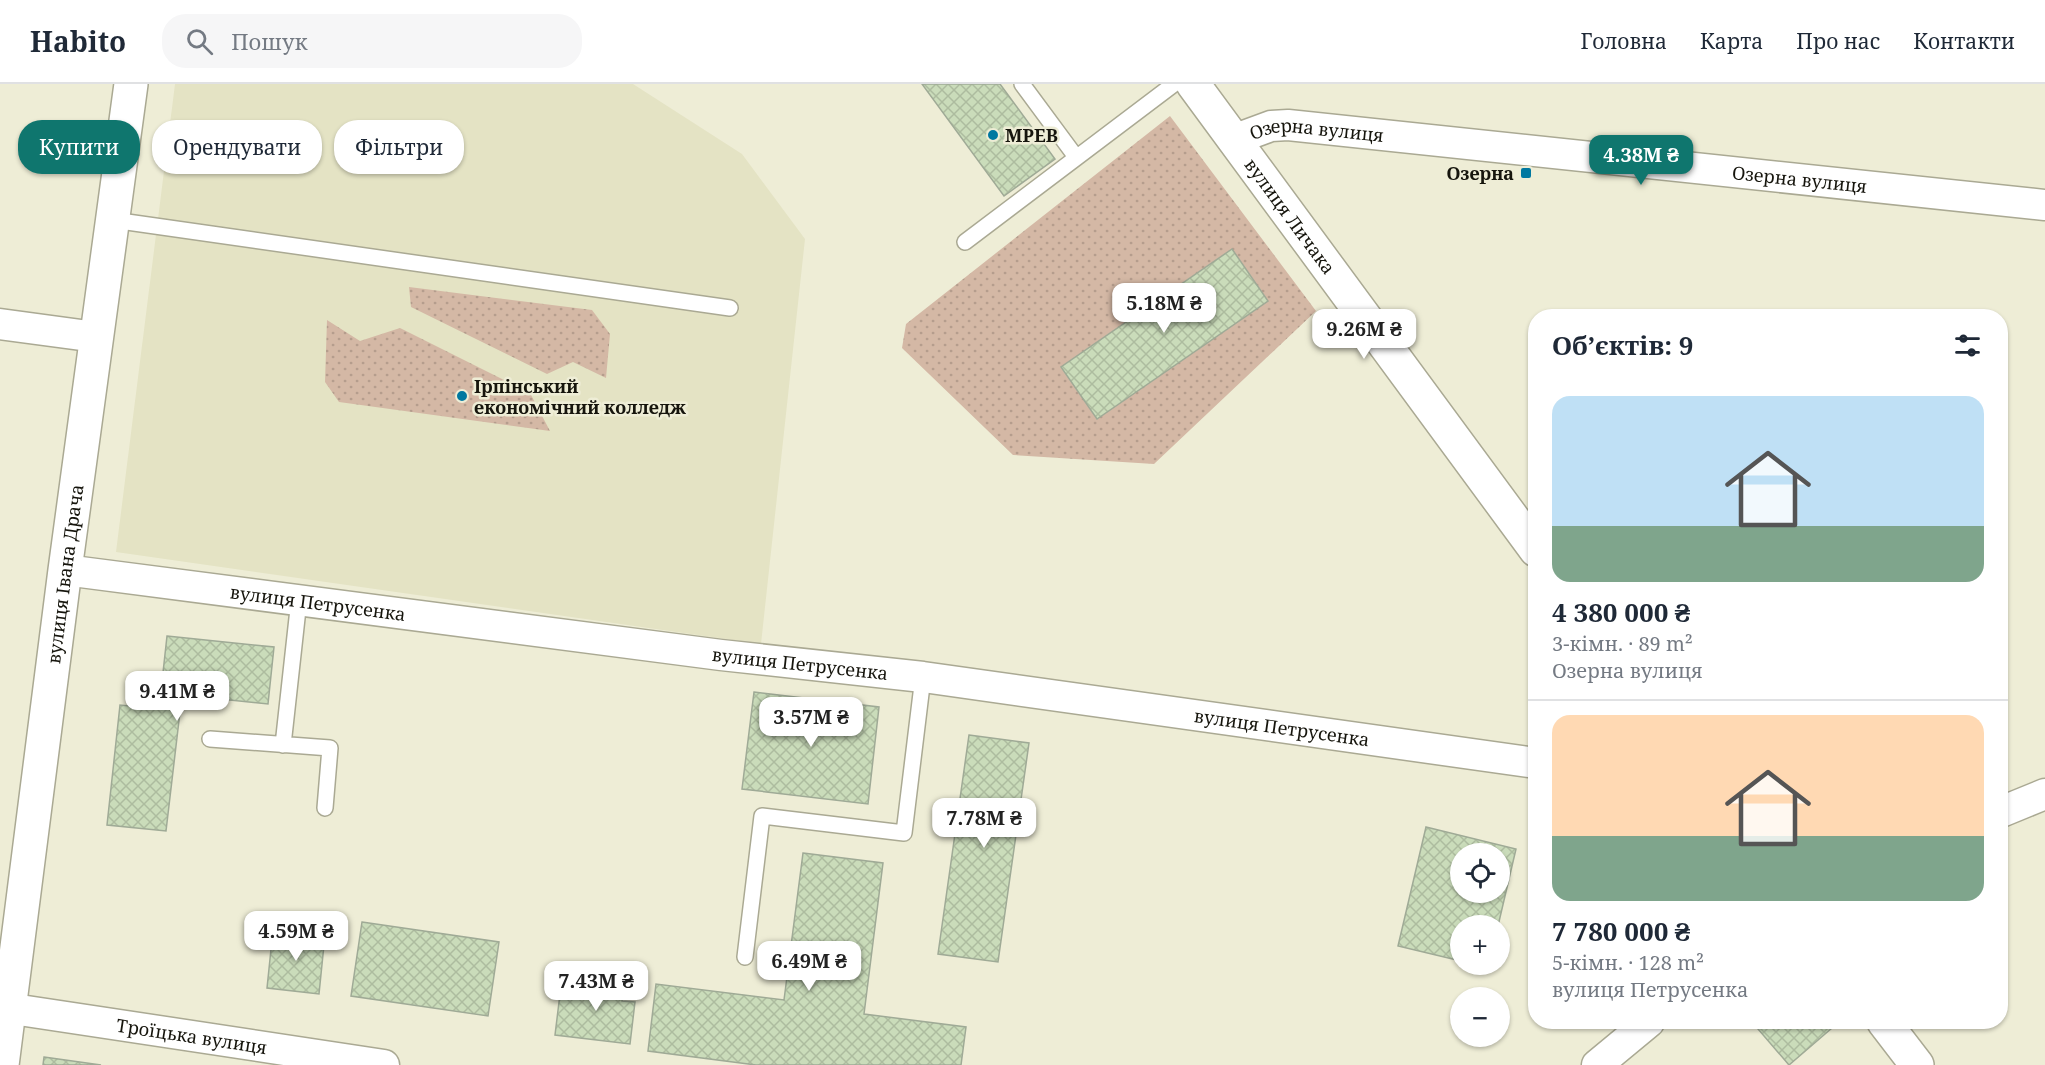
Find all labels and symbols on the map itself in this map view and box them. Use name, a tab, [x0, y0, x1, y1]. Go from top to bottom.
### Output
street label: Озерна вулиця	[1246, 113, 1385, 147]
place label: МРЕВ	[1005, 123, 1058, 147]
marker: МРЕВ	[986, 128, 1000, 142]
pin: 4.38M ₴	[1586, 135, 1696, 186]
street label: вулиця Личака	[1240, 153, 1341, 279]
street label: Озерна вулиця	[1731, 160, 1868, 198]
place label: Озерна	[1446, 161, 1514, 185]
marker: Озерна	[1519, 166, 1533, 180]
pin: 5.18M ₴	[1109, 283, 1219, 334]
pin: 9.26M ₴	[1309, 309, 1419, 360]
place label: Ірпінський економічний колледж	[474, 374, 686, 419]
marker: Ірпінський економічний колледж	[455, 389, 469, 403]
street label: вулиця Івана Драча	[41, 483, 89, 665]
street label: вулиця Петрусенка	[229, 580, 407, 626]
street label: вулиця Петрусенка	[711, 642, 889, 685]
pin: 9.41M ₴	[122, 671, 232, 722]
pin: 3.57M ₴	[756, 697, 866, 748]
street label: вулиця Петрусенка	[1193, 703, 1371, 752]
pin: 7.78M ₴	[929, 798, 1039, 849]
pin: 4.59M ₴	[241, 911, 351, 962]
pin: 6.49M ₴	[754, 941, 864, 992]
pin: 7.43M ₴	[541, 961, 651, 1012]
street label: Троїцька вулиця	[115, 1013, 269, 1059]

